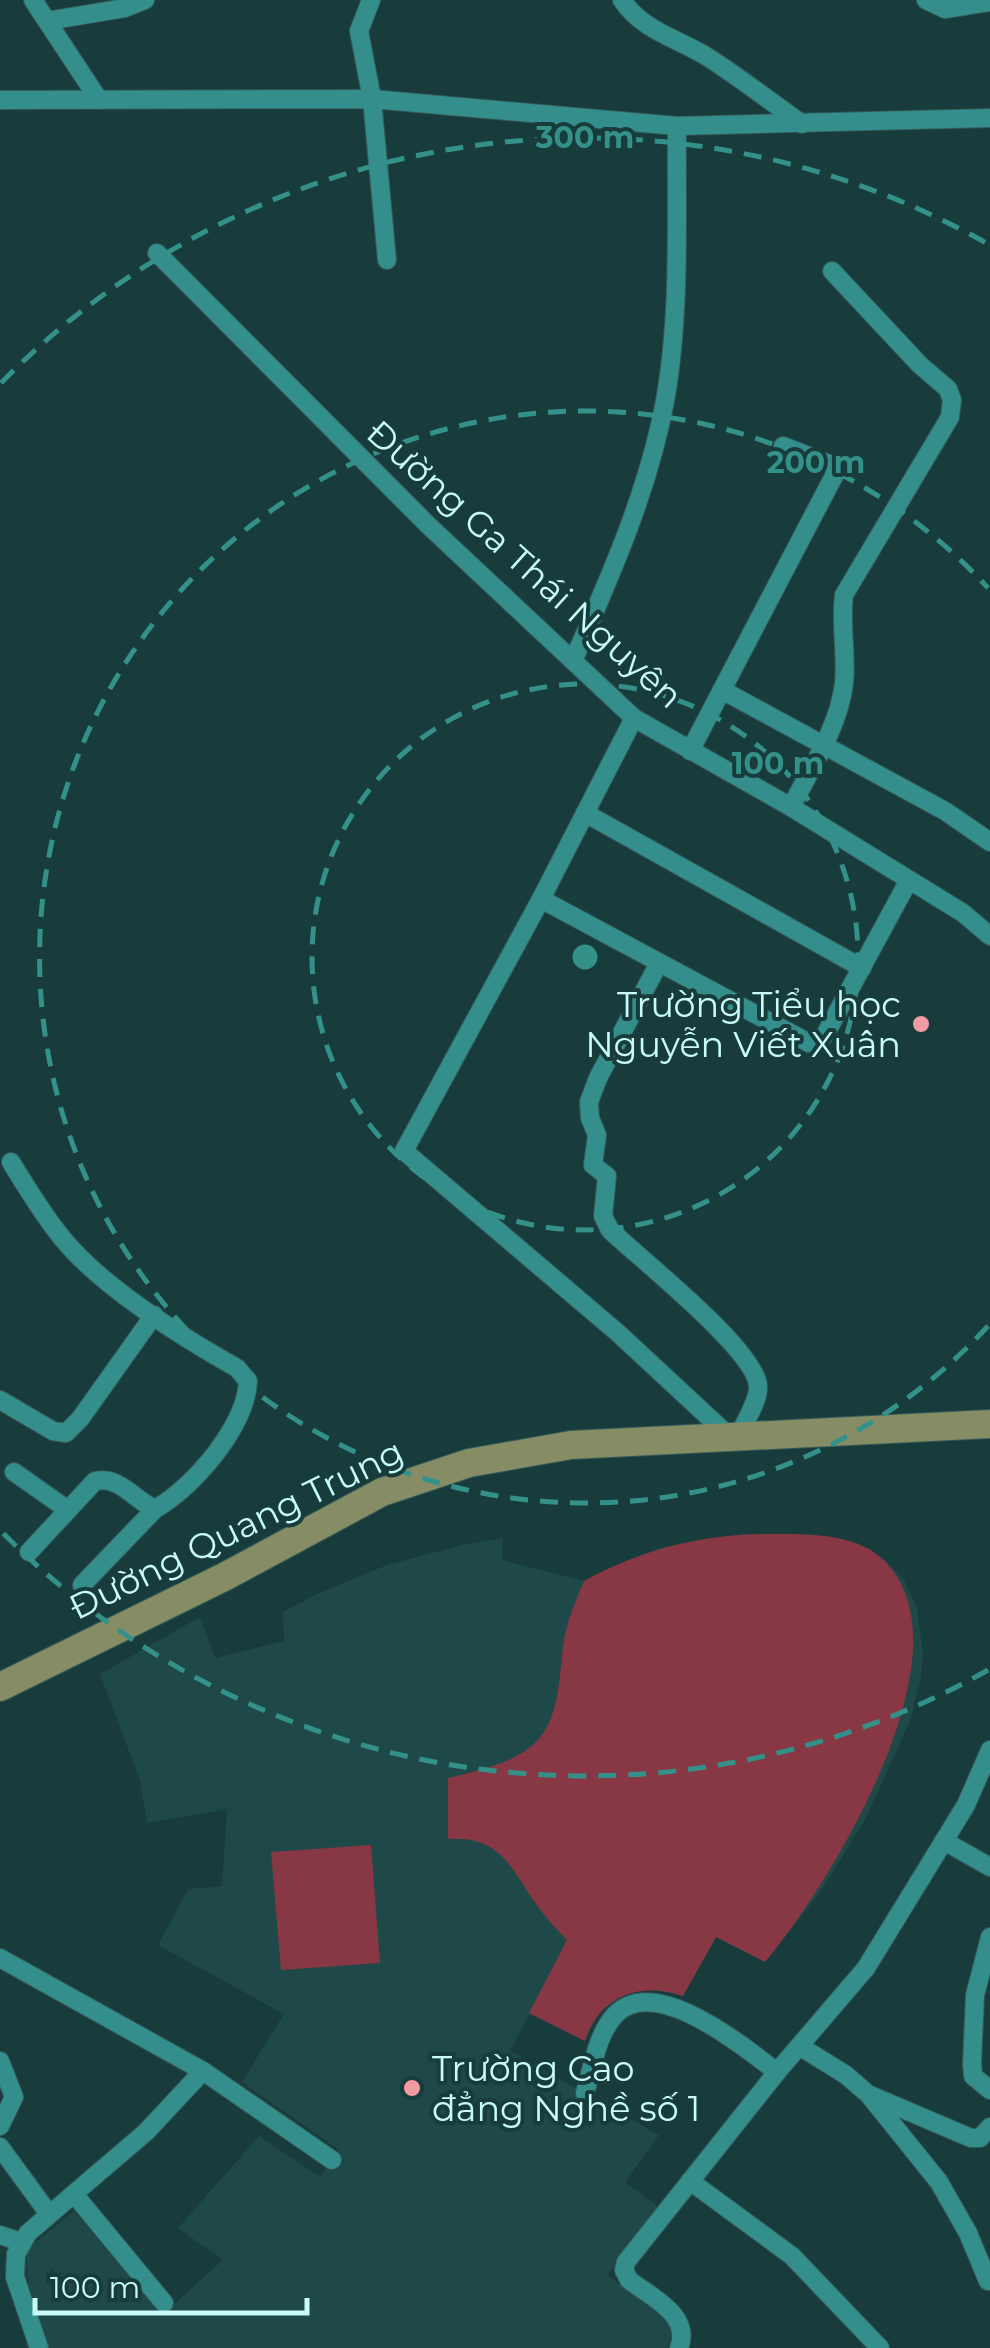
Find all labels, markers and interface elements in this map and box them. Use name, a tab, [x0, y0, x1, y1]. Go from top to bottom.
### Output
text: 300 m	[535, 119, 634, 156]
street label: Đường Ga Thái Nguyên	[358, 411, 692, 717]
text: 200 m	[767, 444, 865, 481]
text: 100 m	[732, 745, 824, 782]
centre of rings	[567, 939, 603, 975]
place label: Trường Tiểu học Nguyễn Viết Xuân	[585, 983, 901, 1066]
marker: Trường Tiểu học Nguyễn Viết Xuân	[910, 1013, 932, 1035]
street label: Đường Quang Trung	[62, 1429, 410, 1629]
place label: Trường Cao đẳng Nghề số 1	[432, 2047, 700, 2130]
marker: Trường Cao đẳng Nghề số 1	[401, 2077, 423, 2099]
scale bar	[35, 2253, 308, 2315]
text: 100 m	[50, 2269, 140, 2306]

